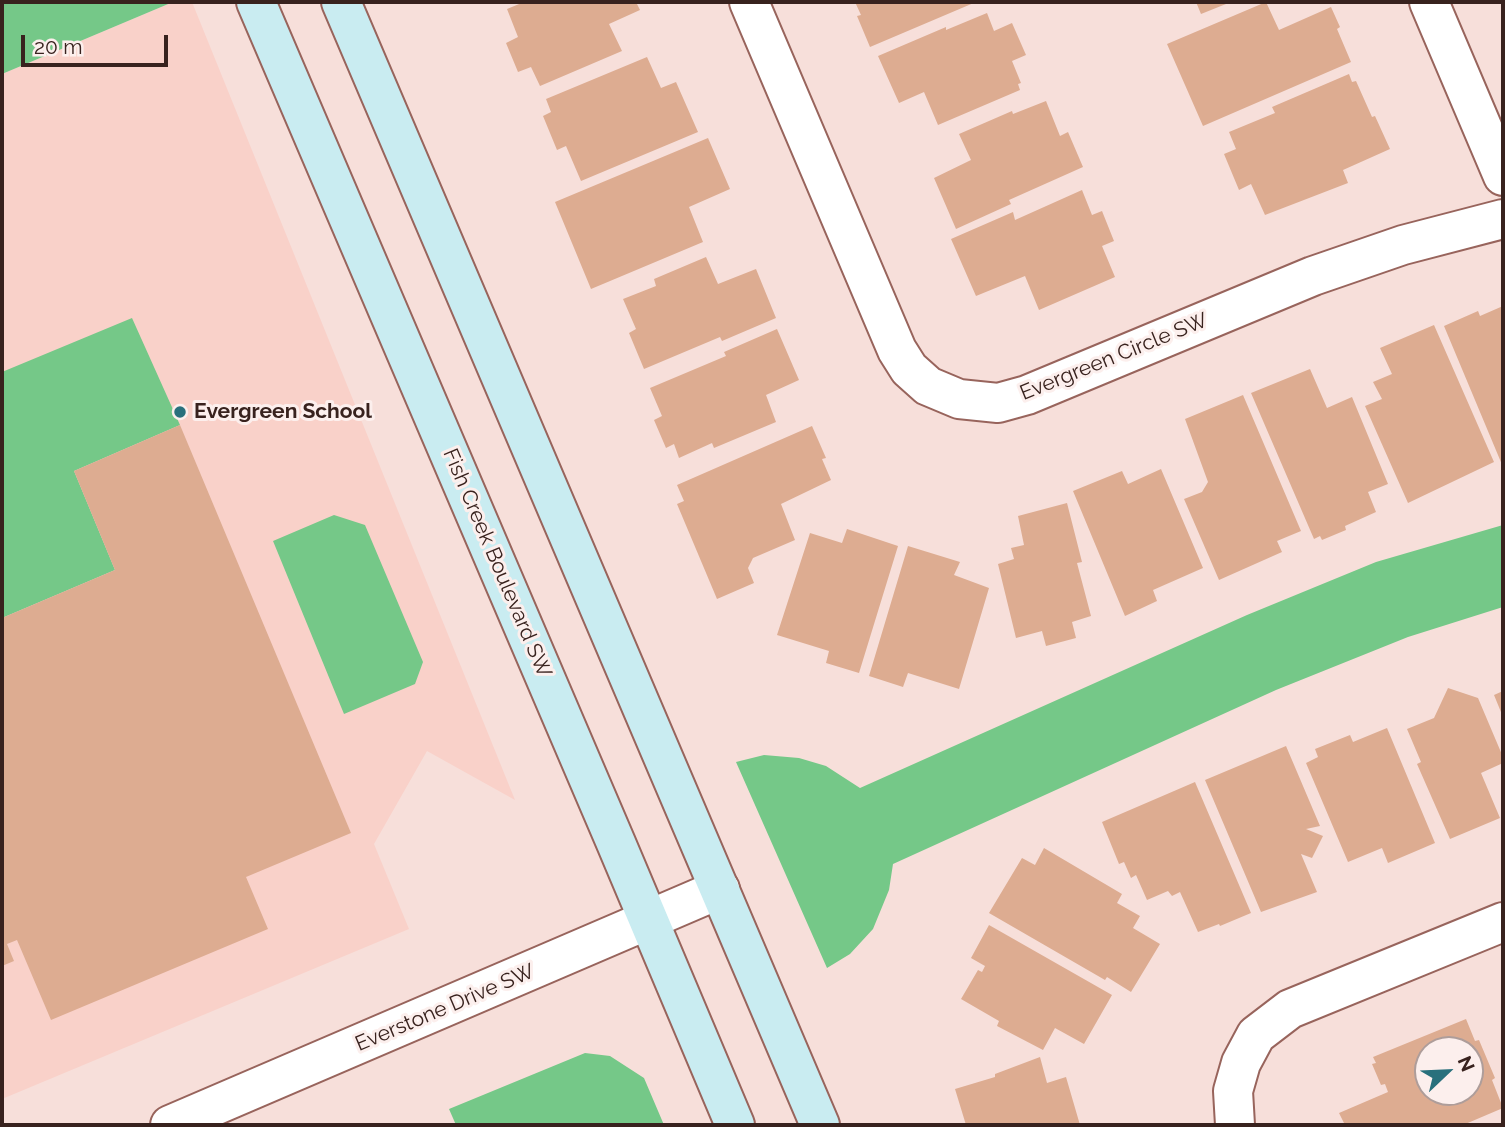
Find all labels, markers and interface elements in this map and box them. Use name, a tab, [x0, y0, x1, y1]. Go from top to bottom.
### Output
scale bar	[24, 21, 172, 65]
text: 20 m	[34, 34, 82, 59]
street label: Evergreen Circle SW	[1016, 308, 1212, 406]
place label: Evergreen School	[194, 399, 372, 425]
marker: Evergreen School	[172, 404, 188, 420]
street label: Fish Creek Boulevard SW	[437, 445, 557, 681]
street label: Everstone Drive SW	[352, 959, 538, 1057]
north arrow	[1414, 1036, 1484, 1106]
text: N	[1454, 1053, 1479, 1075]

